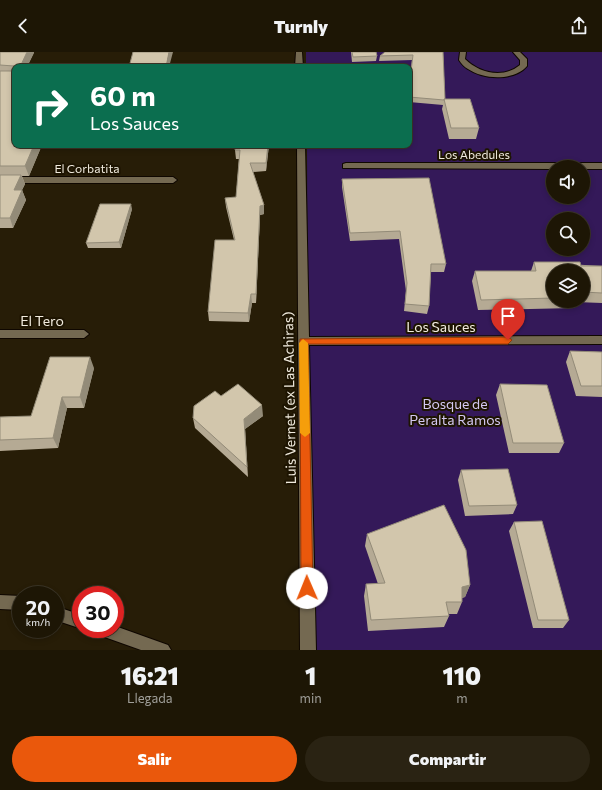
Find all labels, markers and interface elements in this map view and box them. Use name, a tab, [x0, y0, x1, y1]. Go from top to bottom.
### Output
icon: back	[12, 15, 34, 37]
text: Turnly	[274, 15, 328, 37]
icon: share	[568, 15, 590, 37]
text: 60 m	[90, 78, 156, 112]
icon: right	[24, 80, 76, 132]
text: Los Sauces	[90, 112, 179, 134]
street label: Los Abedules	[438, 147, 510, 161]
map controls	[546, 160, 590, 308]
button: sound	[546, 160, 590, 204]
street label: El Corbatita	[54, 161, 120, 175]
button: search	[546, 212, 590, 256]
button: layers	[546, 264, 590, 308]
pin	[491, 299, 525, 340]
icon: arrive	[497, 305, 519, 327]
street label: Luis Vernet (ex Las Achiras)	[279, 311, 299, 485]
street label: El Tero	[20, 312, 64, 329]
street label: Los Sauces	[406, 318, 476, 335]
park label: Bosque de Peralta Ramos	[409, 395, 501, 428]
position arrow	[286, 567, 328, 609]
speed limit sign: 30	[72, 586, 124, 638]
text: 20	[26, 595, 50, 619]
text: km/h	[26, 616, 50, 628]
text: 16:21	[121, 661, 179, 690]
text: 1	[305, 661, 316, 690]
text: 110	[443, 661, 481, 690]
text: Llegada	[127, 690, 173, 706]
text: min	[300, 690, 322, 706]
text: m	[456, 690, 468, 706]
button: Salir	[12, 736, 297, 782]
button: Compartir	[305, 736, 590, 782]

